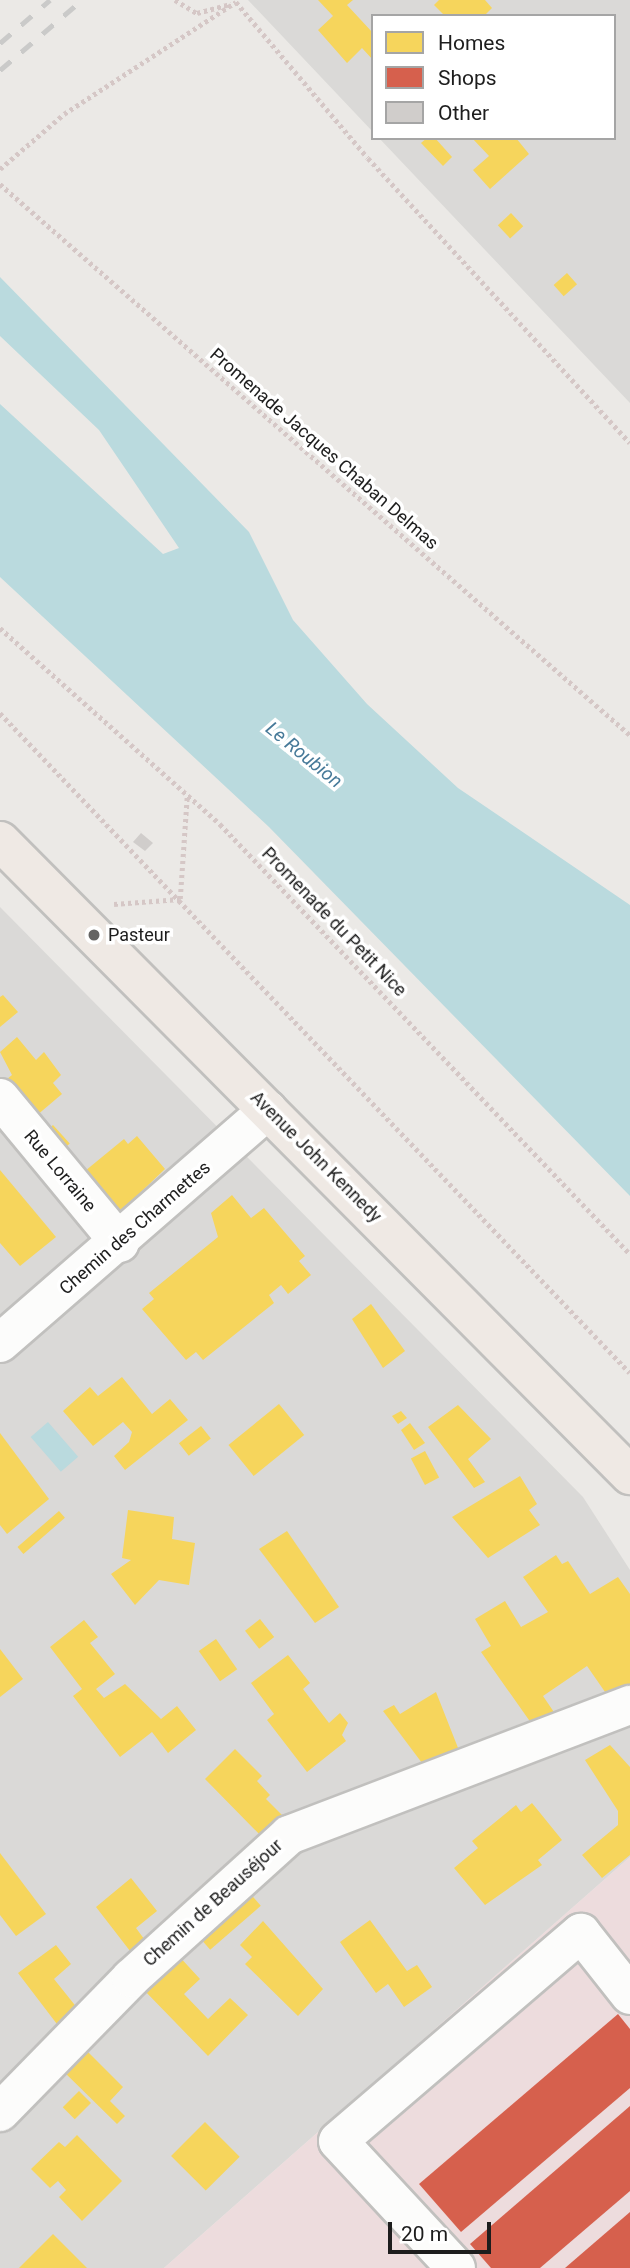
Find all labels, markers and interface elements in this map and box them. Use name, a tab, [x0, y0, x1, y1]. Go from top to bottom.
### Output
legend	[371, 14, 616, 140]
text: Homes	[438, 31, 505, 55]
text: Shops	[438, 66, 497, 90]
text: Other	[438, 101, 489, 125]
street label: Promenade Jacques Chaban Delmas	[205, 344, 443, 554]
water label: Le Roubion	[261, 717, 347, 793]
street label: Promenade du Petit Nice	[257, 843, 411, 1001]
place label: Pasteur	[108, 924, 170, 946]
marker: Pasteur	[86, 927, 102, 943]
street label: Avenue John Kennedy	[246, 1087, 386, 1227]
street label: Rue Lorraine	[19, 1126, 101, 1216]
street label: Chemin des Charmettes	[55, 1157, 215, 1299]
street label: Chemin de Beauséjour	[139, 1835, 287, 1971]
scale bar	[392, 2208, 495, 2252]
text: 20 m	[401, 2222, 448, 2246]

